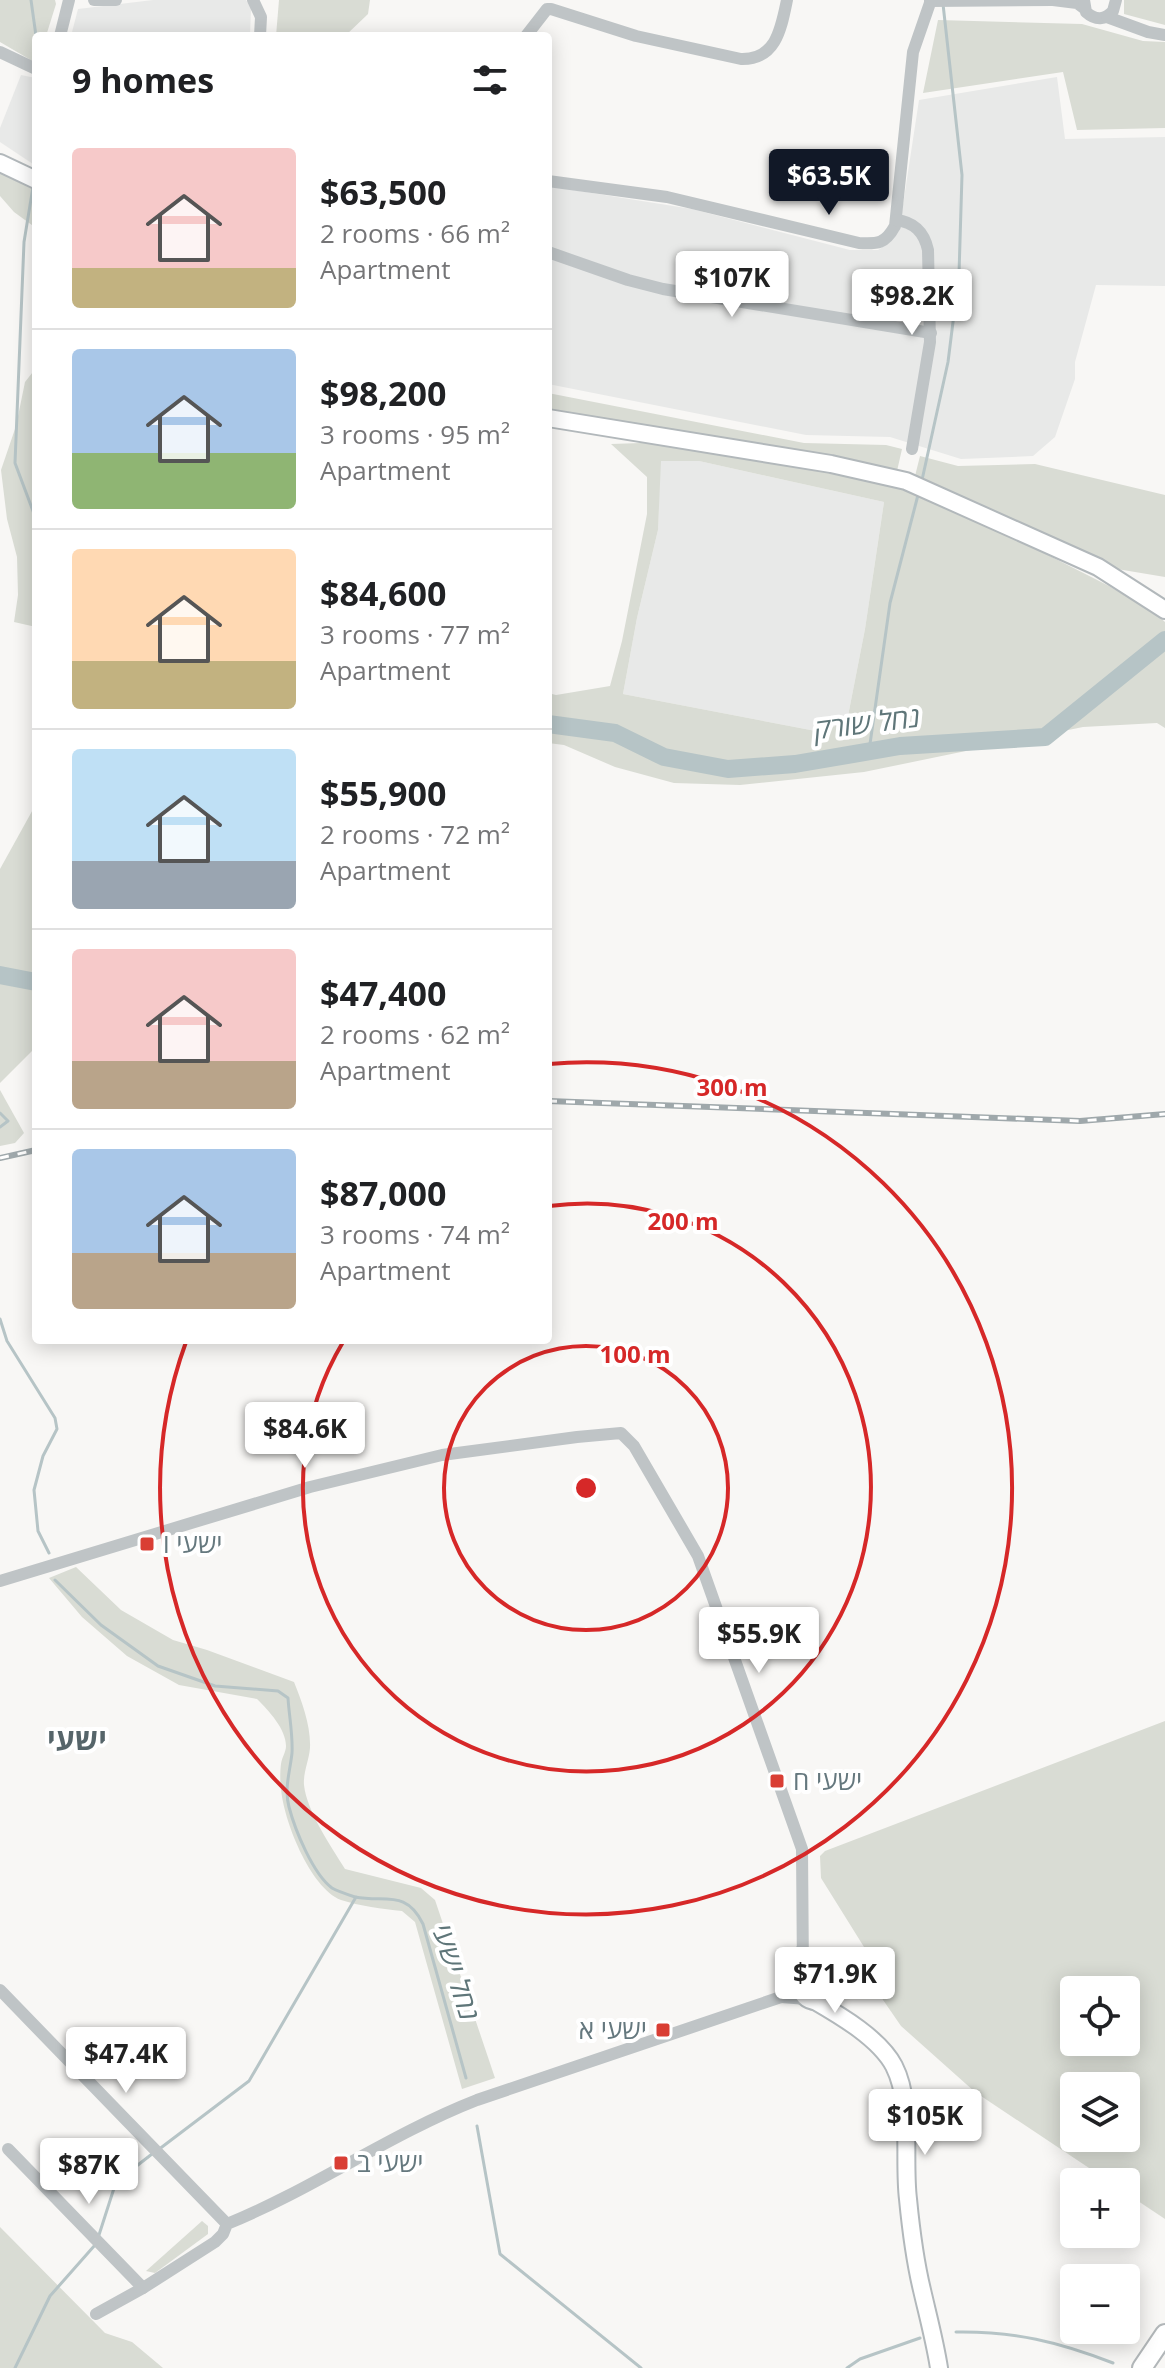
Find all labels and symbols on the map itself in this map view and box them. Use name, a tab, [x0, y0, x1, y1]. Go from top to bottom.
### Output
pin: $63.5K	[764, 149, 894, 217]
pin: $107K	[676, 251, 788, 319]
pin: $98.2K	[847, 269, 977, 337]
water label: נחל שורק	[810, 697, 922, 748]
text: 300 m	[697, 1070, 767, 1103]
text: 200 m	[648, 1204, 718, 1237]
text: 100 m	[600, 1337, 670, 1370]
pin: $84.6K	[240, 1402, 370, 1470]
centre of rings	[572, 1474, 600, 1502]
place label: ישעי ו	[163, 1525, 223, 1561]
marker: ישעי ו	[138, 1535, 156, 1553]
pin: $55.9K	[694, 1607, 824, 1675]
district label: ישעי	[47, 1718, 107, 1759]
place label: ישעי ח	[793, 1762, 862, 1798]
marker: ישעי ח	[768, 1772, 786, 1790]
water label: נחל ישעי	[424, 1919, 490, 2024]
pin: $71.9K	[770, 1947, 900, 2015]
place label: ישעי א	[579, 2011, 647, 2047]
marker: ישעי א	[654, 2021, 672, 2039]
pin: $47.4K	[61, 2027, 191, 2095]
pin: $105K	[869, 2089, 981, 2157]
pin: $87K	[42, 2138, 136, 2206]
place label: ישעי ב	[357, 2144, 424, 2180]
marker: ישעי ב	[332, 2154, 350, 2172]

